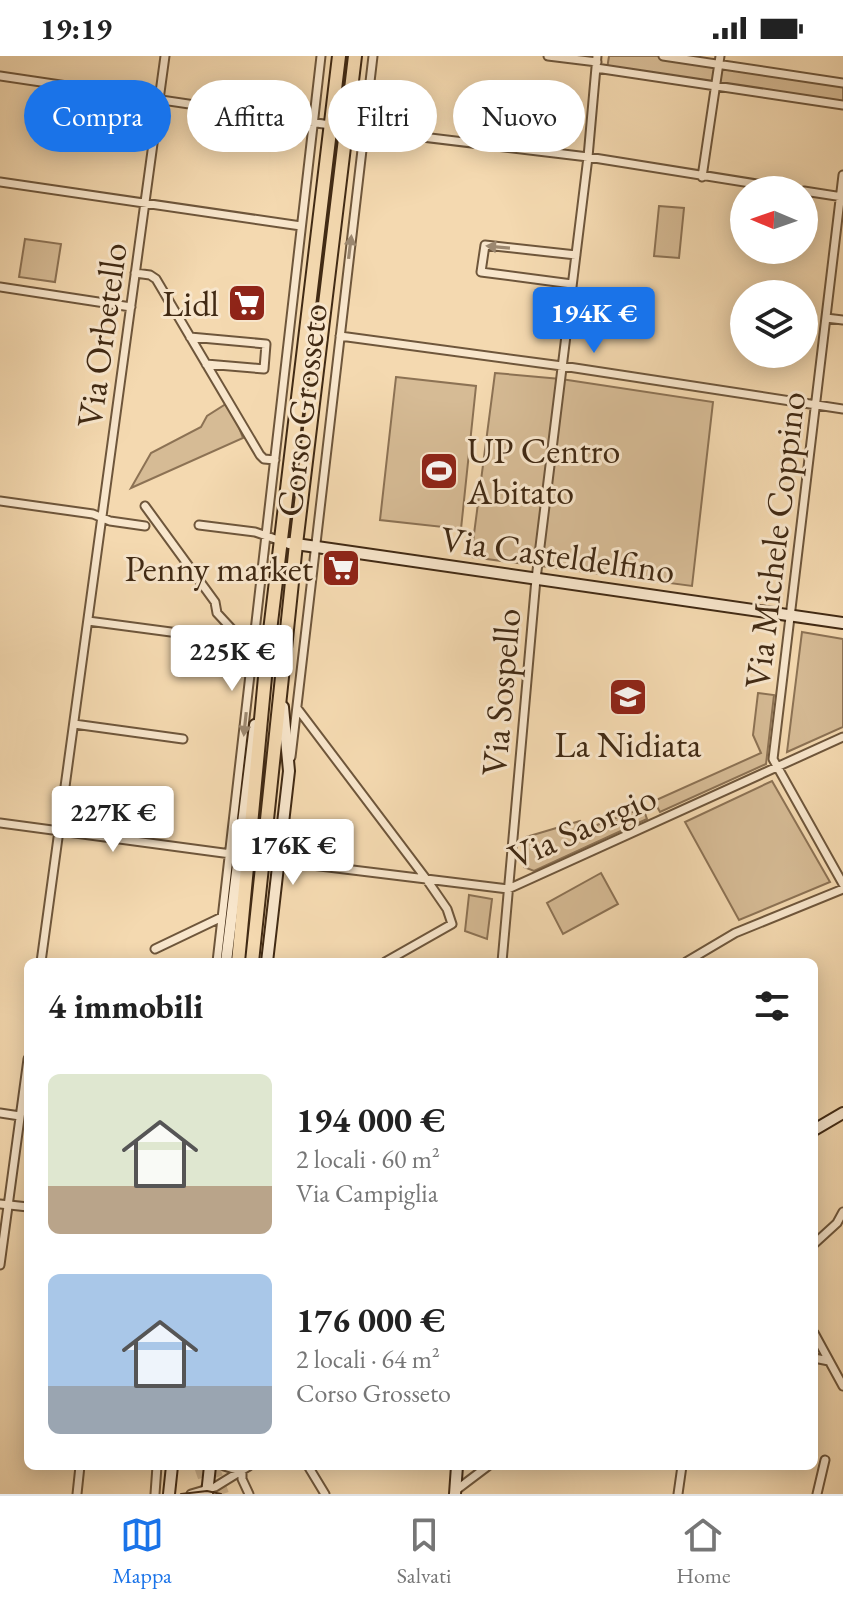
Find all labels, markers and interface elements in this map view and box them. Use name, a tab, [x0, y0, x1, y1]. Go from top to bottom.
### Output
text: 19:19	[40, 9, 112, 48]
chip: Compra	[24, 80, 171, 152]
chip: Affitta	[187, 80, 312, 152]
chip: Filtri	[328, 80, 437, 152]
chip: Nuovo	[453, 80, 585, 152]
north arrow	[730, 176, 818, 264]
map controls	[730, 176, 818, 368]
one-way arrow	[344, 234, 357, 259]
street label: Via Orbetello	[65, 240, 138, 431]
one-way arrow	[485, 240, 510, 253]
place label: Lidl	[162, 280, 219, 327]
button: layers	[730, 280, 818, 368]
supermarket icon: Lidl	[226, 282, 268, 324]
pin: 194K €	[529, 287, 659, 355]
text: 194K €	[551, 296, 637, 330]
street label: Corso Grosseto	[265, 301, 338, 519]
street label: Via Michele Coppino	[733, 389, 816, 691]
place label: UP Centro Abitato	[466, 427, 620, 515]
sports icon: UP Centro Abitato	[418, 450, 460, 492]
street label: Via Casteldelfino	[438, 515, 678, 594]
place label: Penny market	[125, 545, 314, 592]
supermarket icon: Penny market	[320, 547, 362, 589]
street label: Via Sospello	[470, 606, 531, 778]
pin: 225K €	[167, 625, 297, 693]
text: 225K €	[189, 634, 275, 668]
school or university icon: La Nidiata	[607, 676, 649, 718]
one-way arrow	[238, 712, 251, 737]
place label: La Nidiata	[555, 721, 702, 768]
street label: Via Saorgio	[501, 773, 664, 880]
pin: 227K €	[48, 786, 178, 854]
text: 227K €	[70, 795, 156, 829]
pin: 176K €	[228, 819, 358, 887]
text: 176K €	[250, 828, 336, 862]
text: 4 immobili	[48, 984, 203, 1028]
icon: filters	[750, 984, 794, 1028]
text: 194 000 €	[296, 1098, 445, 1142]
icon: home	[112, 1106, 208, 1202]
text: 2 locali · 60 m²	[296, 1142, 440, 1176]
text: Via Campiglia	[296, 1176, 438, 1210]
text: 176 000 €	[296, 1298, 445, 1342]
icon: home	[112, 1306, 208, 1402]
text: 2 locali · 64 m²	[296, 1342, 440, 1376]
text: Corso Grosseto	[296, 1376, 451, 1410]
tab: Mappa	[112, 1513, 172, 1590]
tab: Salvati	[397, 1513, 451, 1590]
tab: Home	[676, 1513, 731, 1590]

